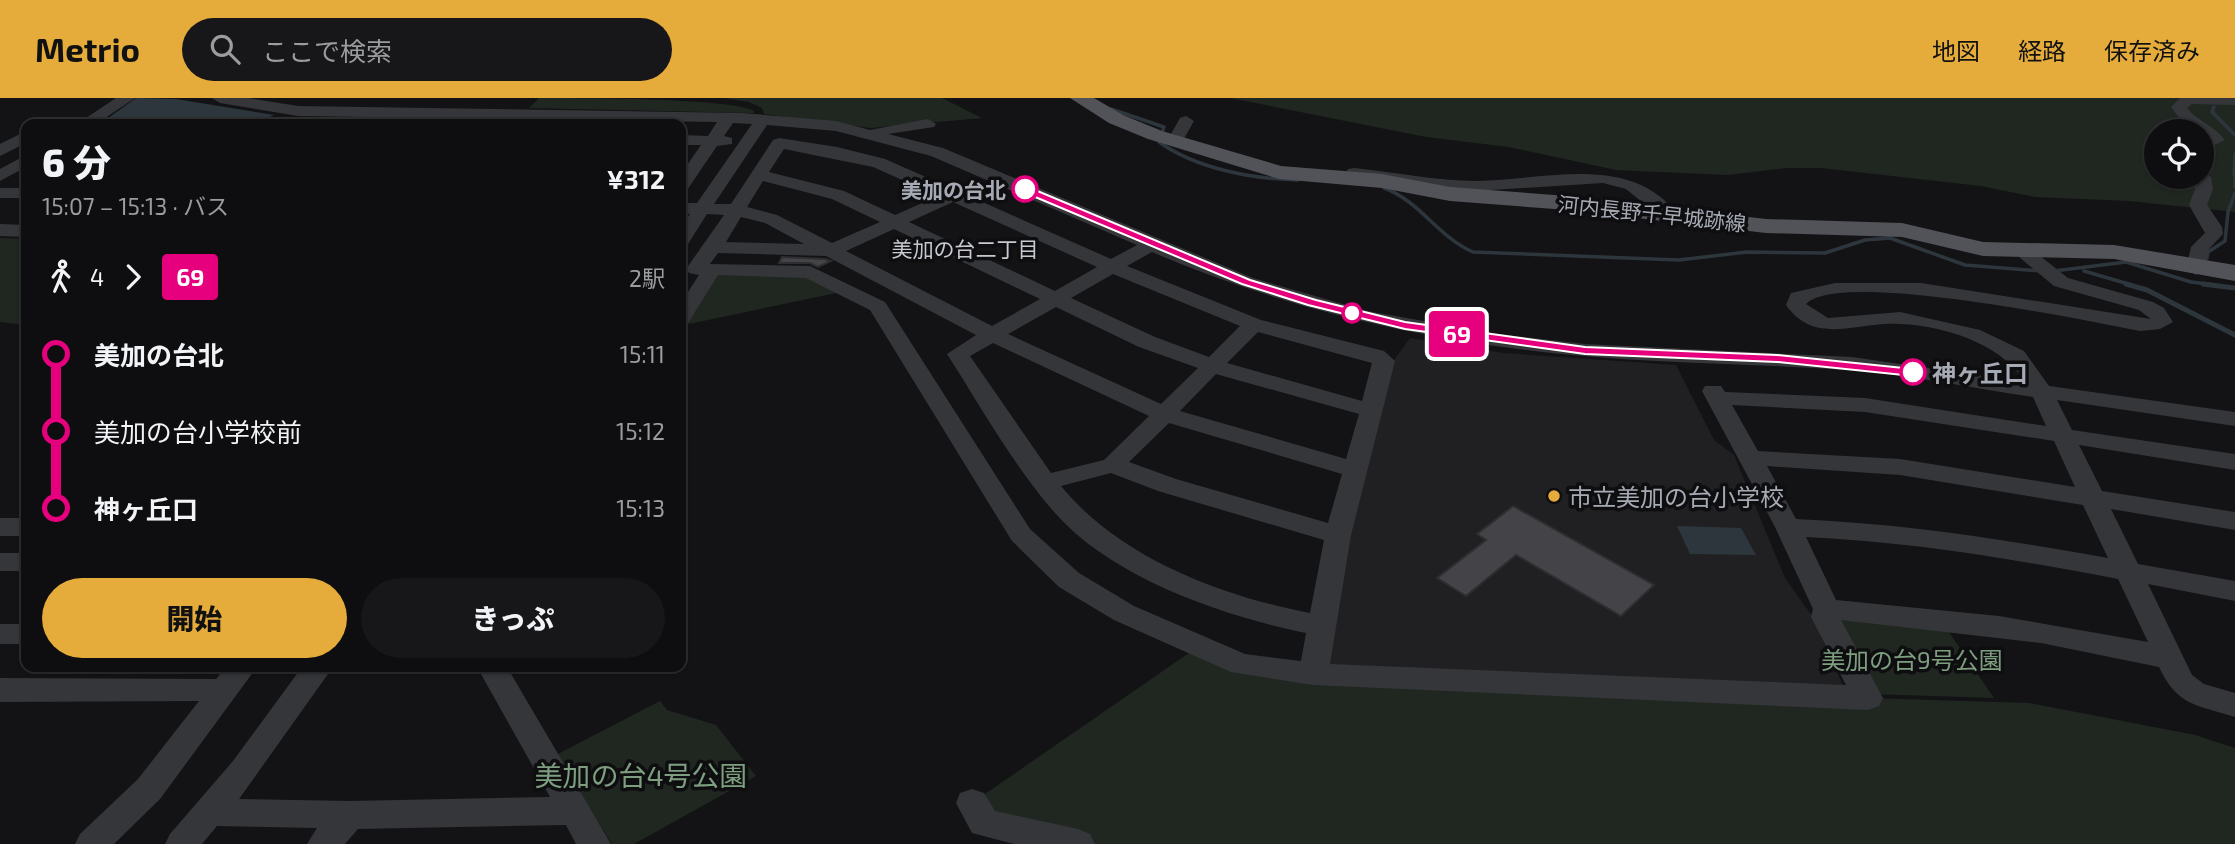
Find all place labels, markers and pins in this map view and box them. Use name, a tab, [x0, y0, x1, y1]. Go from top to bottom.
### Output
marker: 美加の台北	[1012, 176, 1038, 202]
place label: 美加の台北	[901, 177, 1006, 202]
unlabelled marker	[1342, 303, 1362, 323]
place label: 神ヶ丘口	[1932, 358, 2028, 387]
marker: 神ヶ丘口	[1900, 359, 1926, 385]
place label: 市立美加の台小学校	[1568, 482, 1784, 511]
marker: 市立美加の台小学校	[1546, 488, 1562, 504]

